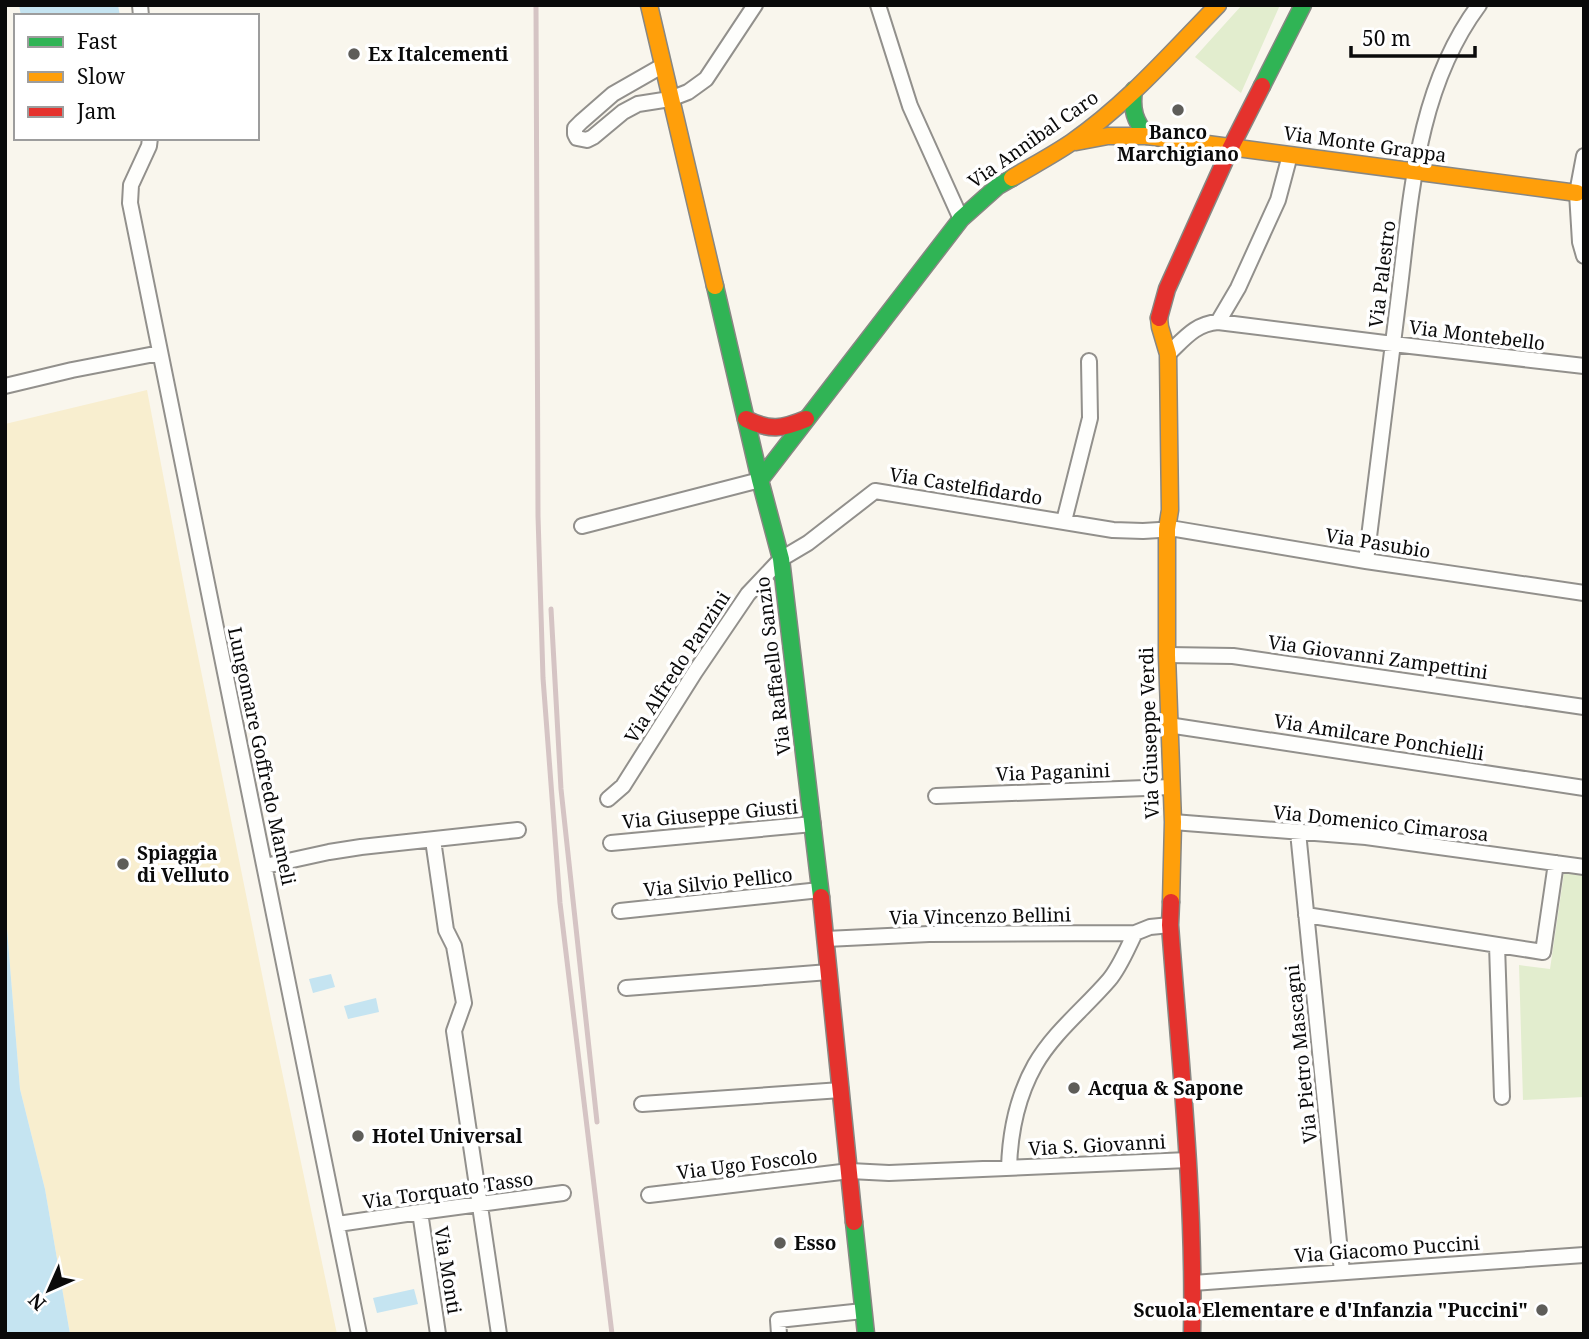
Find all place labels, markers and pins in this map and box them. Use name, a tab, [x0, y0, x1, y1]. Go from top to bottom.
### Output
place label: Ex Italcementi	[368, 41, 509, 67]
marker: Ex Italcementi	[346, 46, 362, 62]
marker: Banco Marchigiano	[1170, 102, 1186, 118]
place label: Banco Marchigiano	[1117, 119, 1239, 167]
place label: Spiaggia di Velluto	[137, 840, 229, 888]
marker: Spiaggia di Velluto	[115, 856, 131, 872]
place label: Acqua & Sapone	[1088, 1075, 1243, 1101]
marker: Acqua & Sapone	[1066, 1080, 1082, 1096]
place label: Hotel Universal	[372, 1123, 523, 1149]
marker: Hotel Universal	[350, 1128, 366, 1144]
place label: Esso	[794, 1230, 836, 1256]
marker: Esso	[772, 1235, 788, 1251]
place label: Scuola Elementare e d'Infanzia "Puccini"	[1134, 1297, 1528, 1323]
marker: Scuola Elementare e d'Infanzia "Puccini"	[1534, 1302, 1550, 1318]

